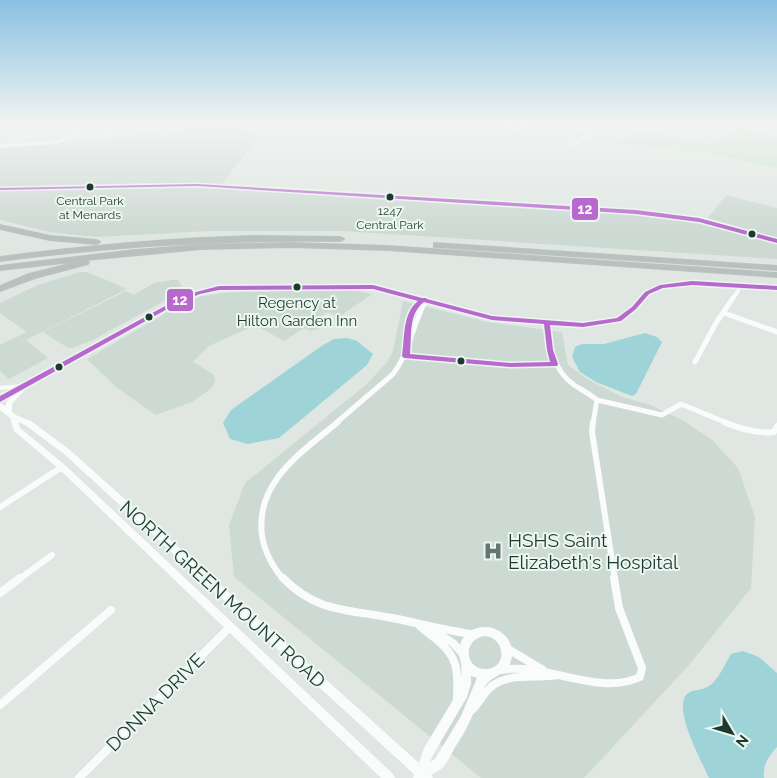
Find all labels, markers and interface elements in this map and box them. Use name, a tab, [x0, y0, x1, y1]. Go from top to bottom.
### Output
marker: Central Park at Menards	[85, 182, 95, 192]
marker: 1247 Central Park	[385, 192, 395, 202]
place label: Central Park at Menards	[56, 194, 124, 222]
line badge: 12	[571, 197, 599, 221]
text: 12	[578, 201, 593, 217]
place label: 1247 Central Park	[356, 204, 424, 232]
unlabelled marker	[747, 229, 757, 239]
marker: Regency at Hilton Garden Inn	[292, 282, 302, 292]
line badge: 12	[166, 288, 194, 312]
text: 12	[173, 292, 188, 308]
place label: Regency at Hilton Garden Inn	[237, 294, 357, 330]
unlabelled marker	[144, 312, 154, 322]
unlabelled marker	[456, 356, 466, 366]
unlabelled marker	[54, 362, 64, 372]
street label: NORTH GREEN MOUNT ROAD	[116, 496, 330, 692]
place label: HSHS Saint Elizabeth's Hospital	[508, 529, 679, 573]
hospital icon: HSHS Saint Elizabeth's Hospital	[482, 540, 504, 562]
street label: DONNA DRIVE	[101, 648, 209, 756]
north arrow	[707, 708, 757, 758]
text: N	[733, 732, 752, 750]

